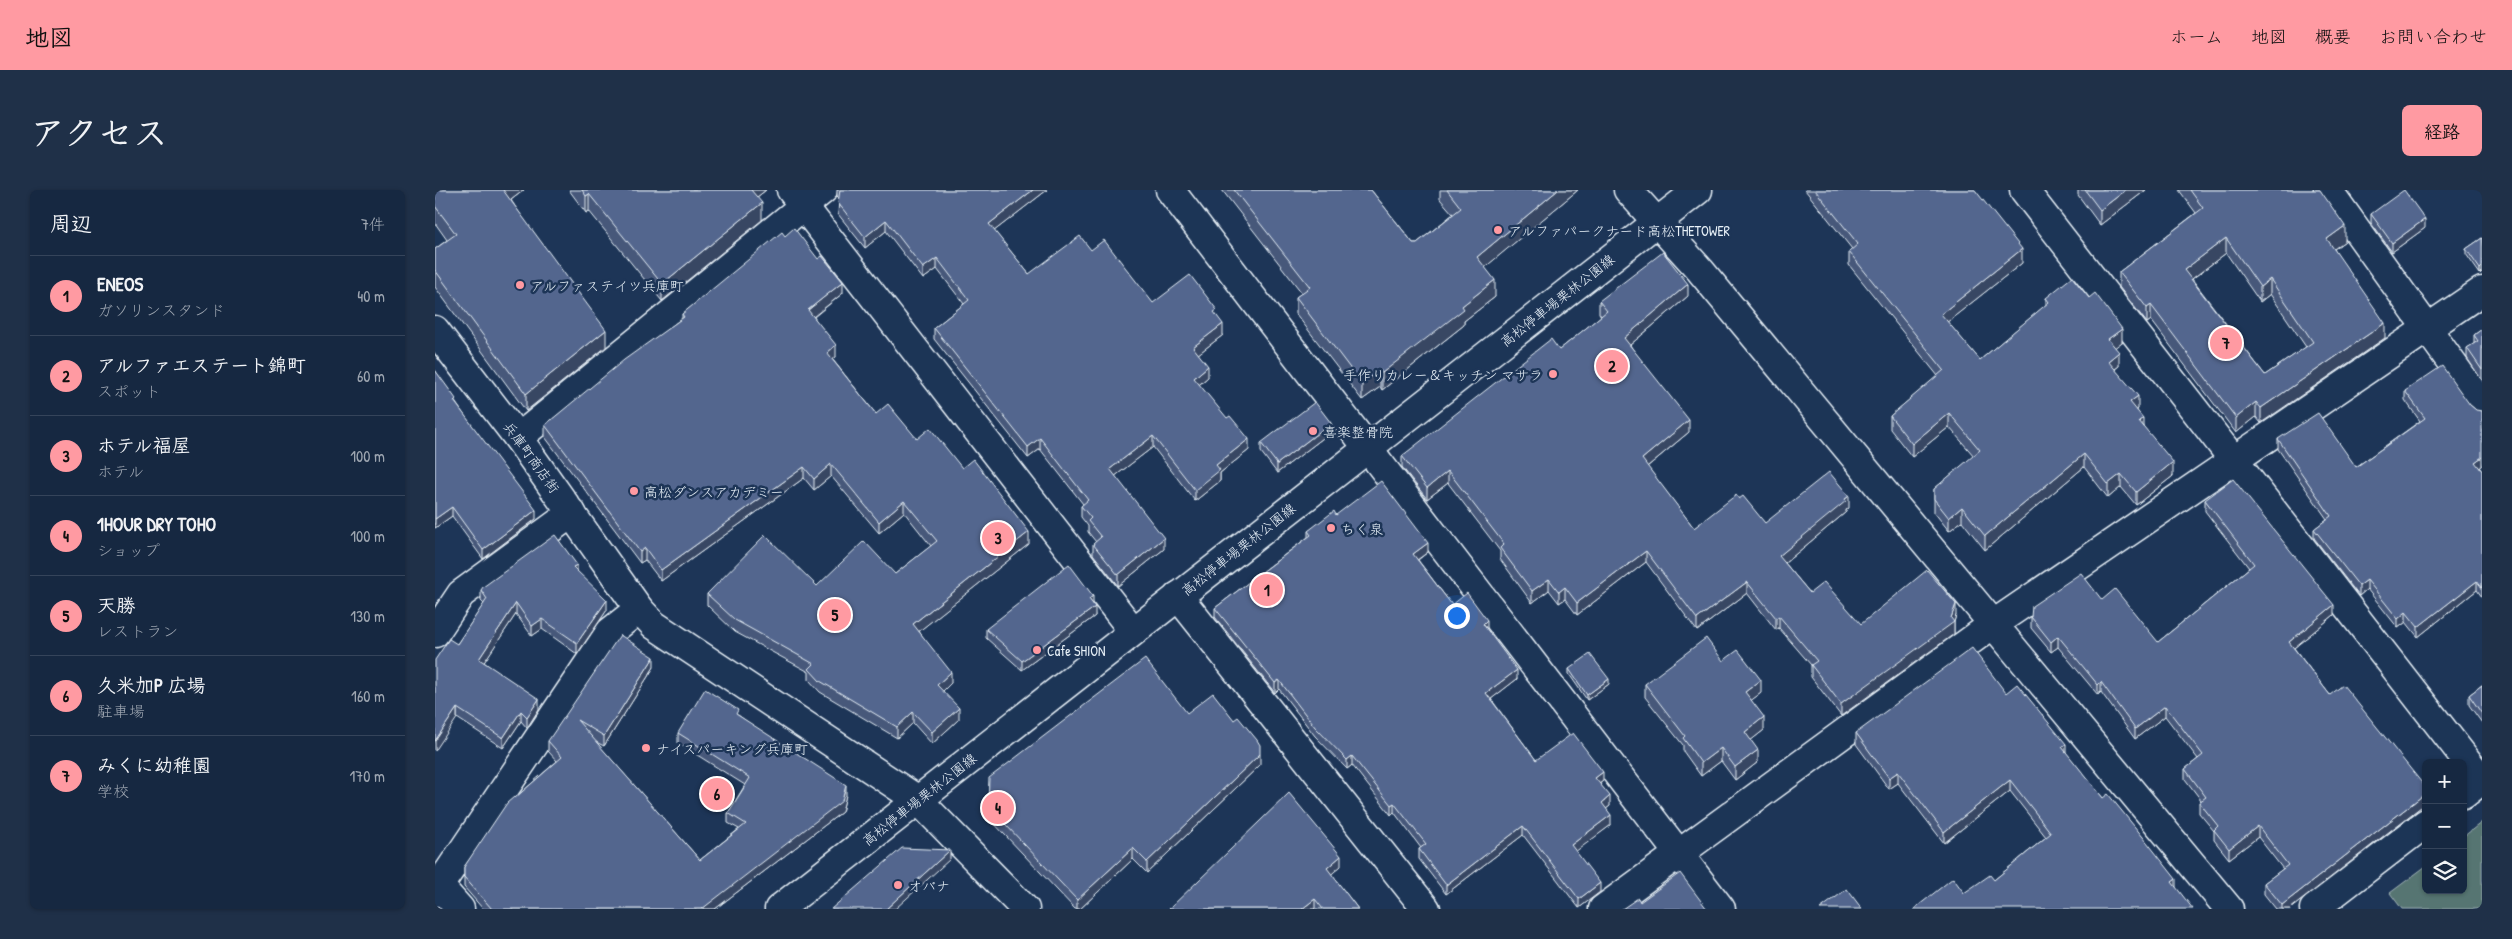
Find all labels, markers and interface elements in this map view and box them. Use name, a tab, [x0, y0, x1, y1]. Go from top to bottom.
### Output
text: 地図	[25, 21, 73, 53]
text: ホーム	[2170, 24, 2223, 49]
text: 地図	[2251, 24, 2287, 49]
text: 概要	[2315, 24, 2351, 49]
text: お問い合わせ	[2379, 24, 2487, 49]
button: 経路	[2402, 105, 2482, 156]
text: アクセス	[30, 109, 168, 156]
text: 周辺	[50, 209, 92, 238]
text: 7件	[361, 213, 385, 235]
place label: アルファパークナード高松THETOWER	[1508, 221, 1730, 240]
marker: アルファパークナード高松THETOWER	[1492, 224, 1504, 236]
street label: 高松停車場栗林公園線	[1496, 249, 1618, 351]
text: ENEOS	[97, 271, 143, 297]
place label: アルファステイツ兵庫町	[530, 276, 684, 295]
marker: アルファステイツ兵庫町	[514, 279, 526, 291]
text: 1	[63, 285, 69, 307]
text: 40 m	[357, 285, 385, 307]
text: ガソリンスタンド	[97, 299, 225, 321]
pin: 7	[2210, 324, 2242, 362]
pin: 2	[1596, 347, 1628, 385]
text: アルファエステート錦町	[97, 352, 306, 378]
text: 2	[62, 365, 70, 387]
text: 60 m	[357, 365, 385, 387]
place label: 手作りカレー＆キッチン マサラ	[1343, 365, 1543, 384]
marker: 手作りカレー＆キッチン マサラ	[1547, 368, 1559, 380]
text: スポット	[97, 380, 161, 402]
street label: 兵庫町商店街	[500, 417, 564, 497]
place label: 喜楽整骨院	[1323, 422, 1393, 441]
marker: 喜楽整骨院	[1307, 425, 1319, 437]
text: ホテル福屋	[97, 432, 191, 458]
text: 3	[62, 445, 70, 467]
text: 100 m	[350, 445, 385, 467]
text: ホテル	[97, 460, 144, 482]
place label: 高松ダンスアカデミー	[644, 482, 784, 501]
marker: 高松ダンスアカデミー	[628, 485, 640, 497]
street label: 高松停車場栗林公園線	[1177, 498, 1299, 600]
text: 1HOUR DRY TOHO	[97, 511, 216, 537]
pin: 3	[982, 519, 1014, 557]
place label: ちく泉	[1341, 519, 1383, 538]
marker: ちく泉	[1325, 522, 1337, 534]
text: 4	[63, 525, 69, 547]
text: 100 m	[350, 525, 385, 547]
text: ショップ	[97, 539, 160, 561]
pin: 1	[1251, 571, 1283, 609]
text: 天勝	[97, 592, 135, 618]
pin: 5	[819, 596, 851, 634]
your location	[1444, 603, 1470, 629]
text: 5	[63, 605, 69, 627]
text: 130 m	[350, 605, 385, 627]
text: レストラン	[97, 620, 178, 642]
place label: Cafe SHION	[1047, 641, 1105, 660]
marker: Cafe SHION	[1031, 644, 1043, 656]
text: 久米加P 広場	[97, 672, 206, 698]
text: 6	[63, 685, 69, 707]
text: 160 m	[351, 685, 385, 707]
text: 駐車場	[97, 700, 145, 722]
place label: ナイスパーキング兵庫町	[656, 739, 808, 758]
marker: ナイスパーキング兵庫町	[640, 742, 652, 754]
street label: 高松停車場栗林公園線	[858, 748, 980, 850]
text: みくに幼稚園	[97, 752, 211, 778]
map controls	[2422, 759, 2467, 894]
button: +	[2422, 759, 2467, 804]
text: 7	[62, 765, 70, 787]
text: 170 m	[350, 765, 385, 787]
pin: 6	[701, 775, 733, 813]
text: 学校	[97, 780, 129, 802]
pin: 4	[982, 789, 1014, 827]
button: −	[2422, 804, 2467, 849]
button: layers	[2422, 849, 2467, 894]
place label: オバナ	[908, 876, 950, 895]
marker: オバナ	[892, 879, 904, 891]

